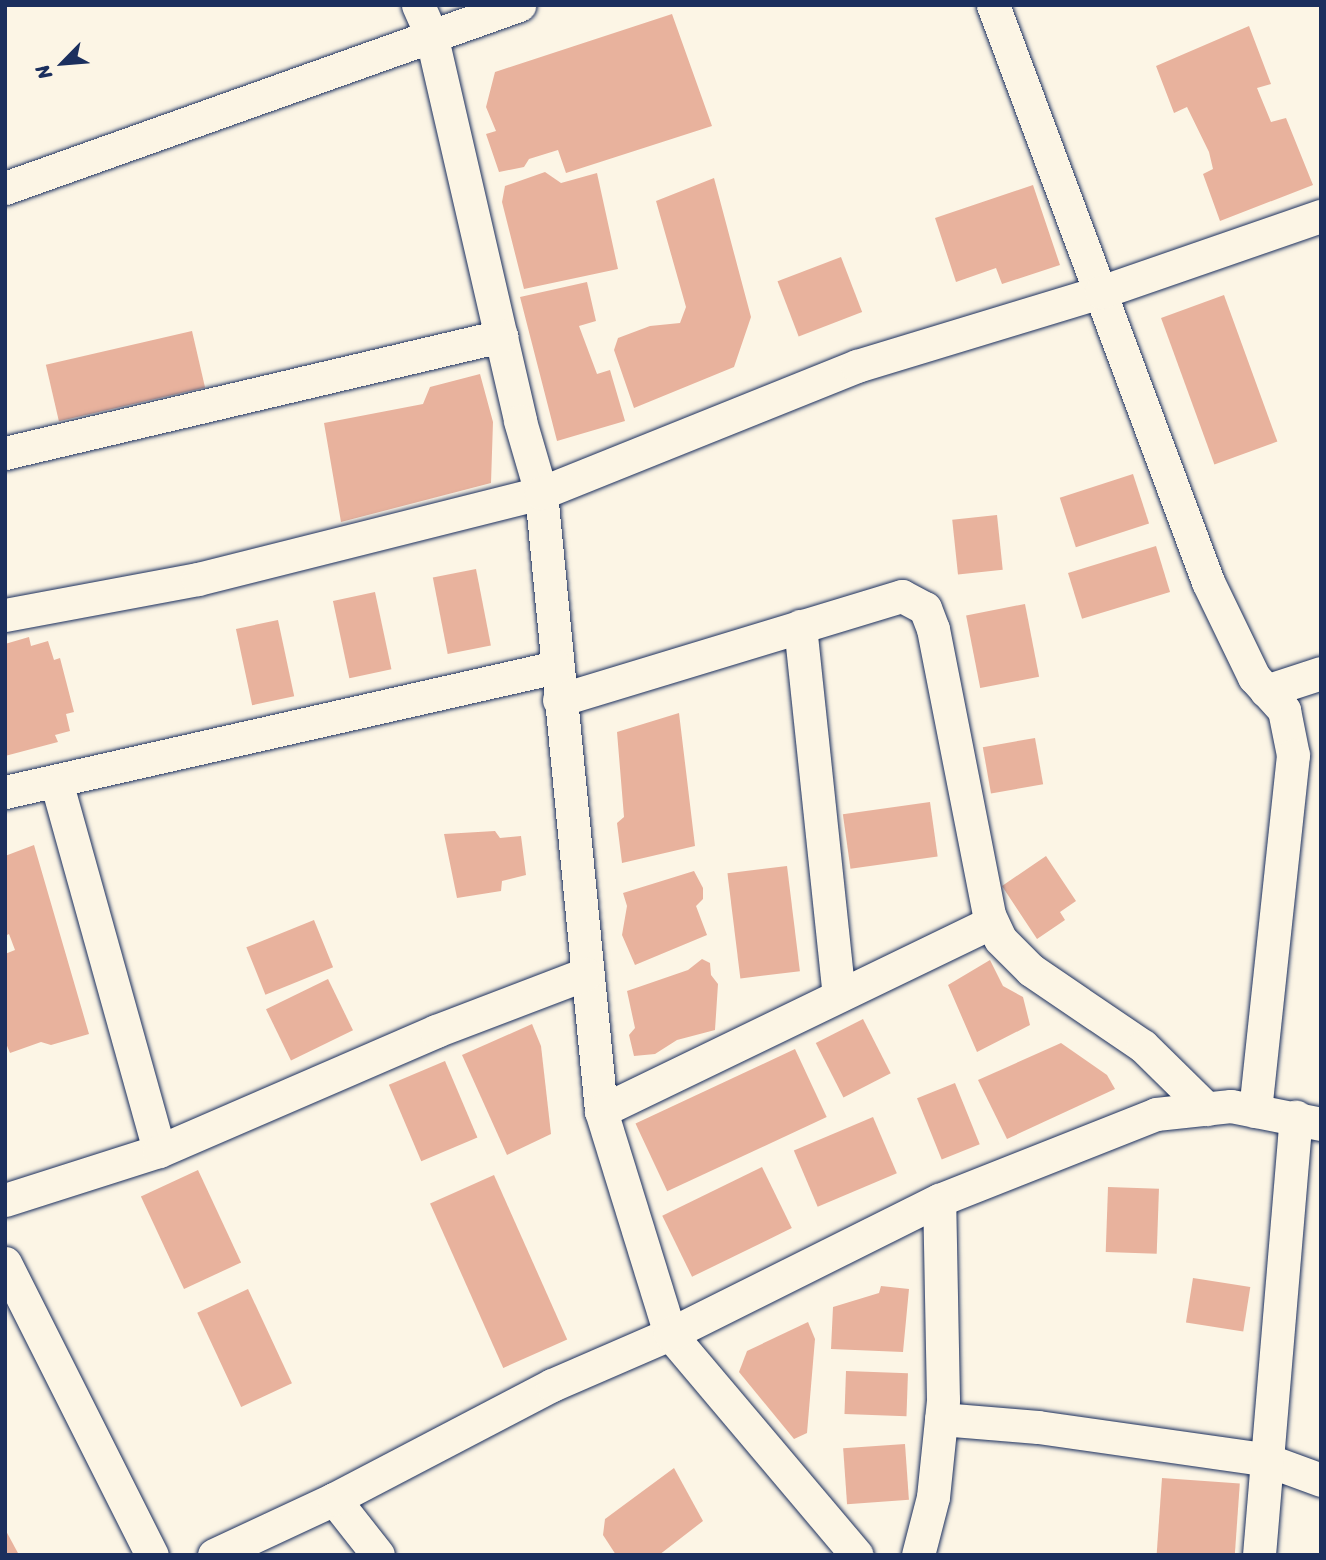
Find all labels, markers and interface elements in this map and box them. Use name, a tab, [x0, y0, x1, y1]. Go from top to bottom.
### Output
north arrow	[28, 28, 98, 98]
text: N	[26, 59, 61, 85]

